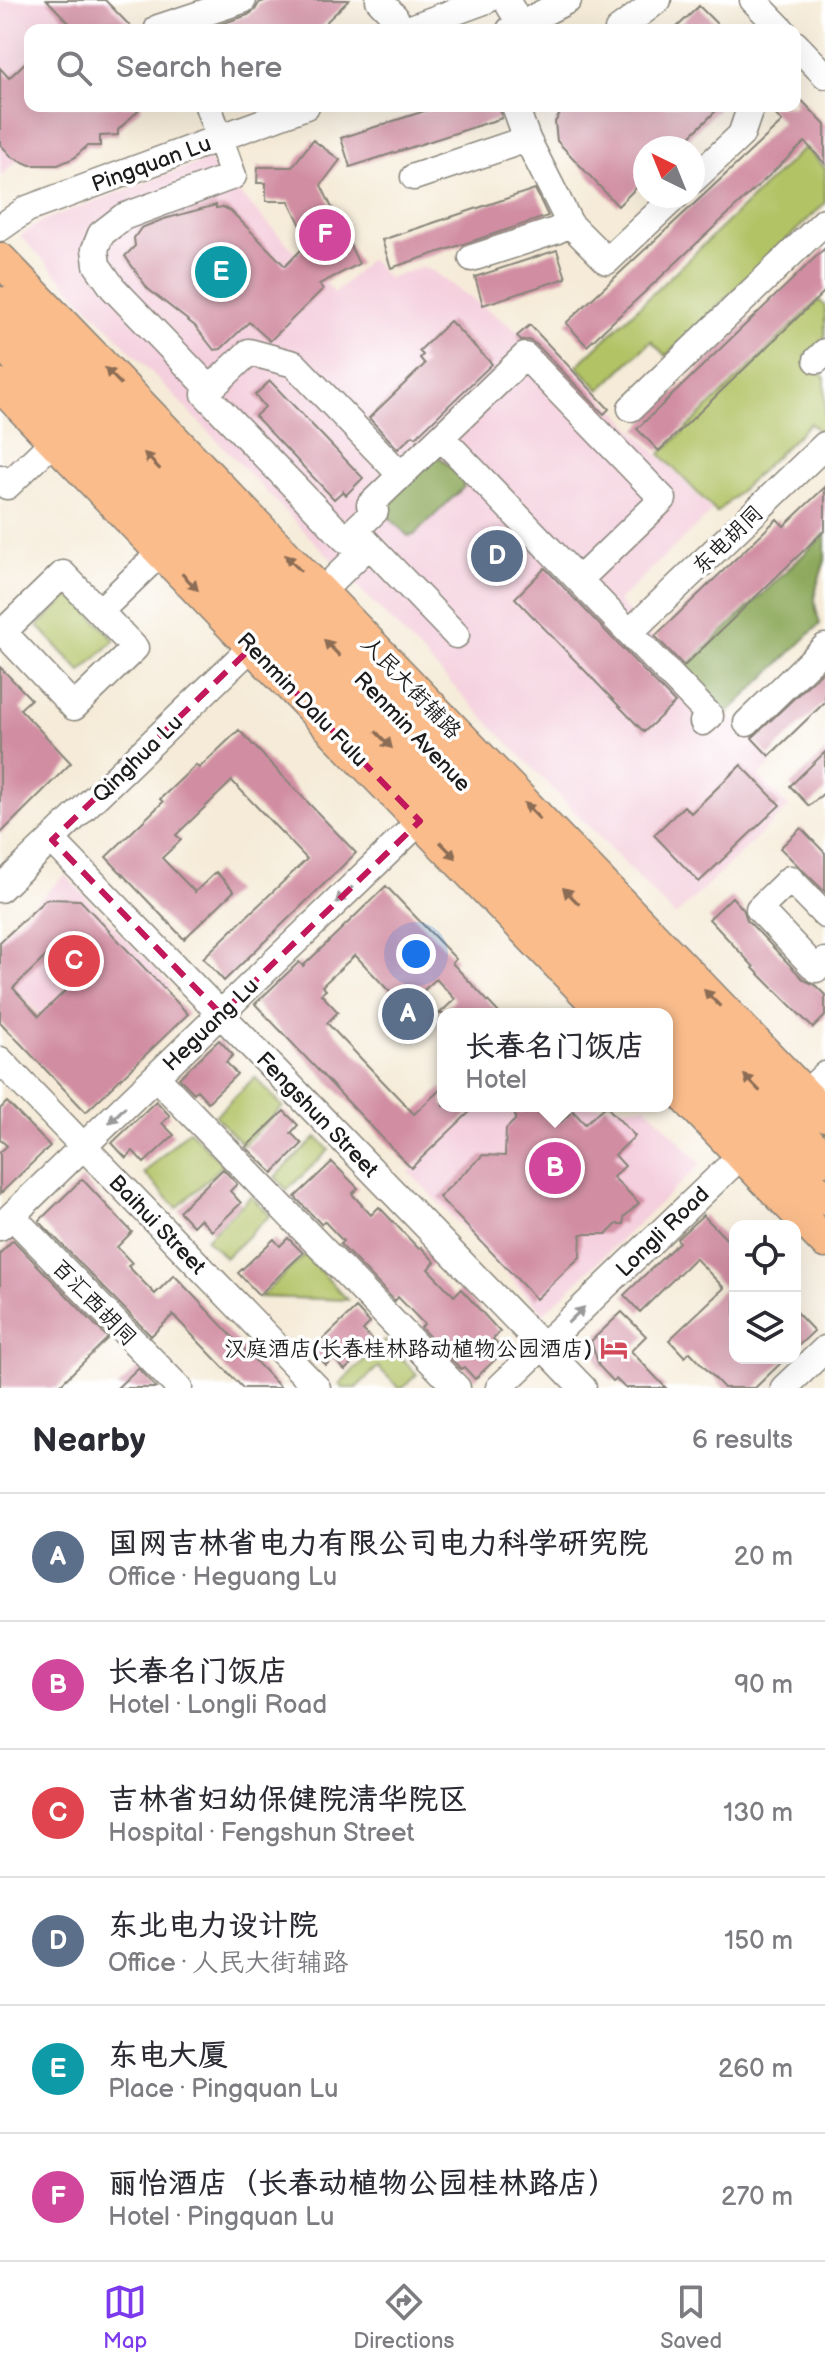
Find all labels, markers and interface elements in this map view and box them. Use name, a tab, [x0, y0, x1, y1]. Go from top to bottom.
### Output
search box	[24, 24, 801, 112]
icon: search	[52, 46, 96, 90]
text: Search here	[116, 50, 282, 86]
street label: Pingquan Lu	[88, 130, 215, 198]
north arrow	[633, 136, 705, 208]
pin: F	[299, 205, 351, 265]
pin: E	[195, 242, 247, 302]
one-way arrow	[104, 367, 123, 386]
one-way arrow	[143, 452, 162, 471]
street label: 东电胡同	[687, 500, 769, 580]
pin: D	[471, 526, 523, 586]
one-way arrow	[285, 554, 303, 573]
one-way arrow	[180, 572, 199, 591]
street label: Renmin Dalu Fulu	[231, 627, 373, 773]
street label: 人民大街辅路	[355, 631, 466, 745]
one-way arrow	[324, 639, 342, 658]
street label: Renmin Avenue	[348, 666, 476, 798]
street label: Qinghua Lu	[87, 709, 189, 809]
one-way arrow	[374, 730, 393, 749]
one-way arrow	[523, 802, 542, 821]
one-way arrow	[438, 840, 457, 859]
one-way arrow	[335, 885, 354, 904]
one-way arrow	[562, 887, 581, 906]
pin: C	[48, 931, 100, 991]
your location	[396, 934, 436, 974]
street label: Heguang Lu	[158, 973, 264, 1077]
pin: A	[382, 984, 434, 1044]
one-way arrow	[704, 989, 722, 1008]
popup	[437, 1008, 673, 1112]
text: 长春名门饭店	[465, 1029, 645, 1065]
street label: Fengshun Street	[250, 1047, 384, 1184]
text: Hotel	[465, 1065, 527, 1096]
one-way arrow	[743, 1074, 761, 1093]
one-way arrow	[108, 1105, 127, 1123]
pin: B	[529, 1138, 581, 1198]
street label: Baihui Street	[103, 1170, 211, 1281]
street label: Longli Road	[611, 1181, 715, 1283]
map controls	[729, 1220, 801, 1364]
button: locate	[729, 1220, 801, 1292]
street label: 百汇西胡同	[46, 1254, 142, 1352]
button: layers	[729, 1292, 801, 1364]
one-way arrow	[566, 1306, 585, 1324]
hotel icon: 汉庭酒店(长春桂林路动植物公园酒店)	[599, 1333, 629, 1363]
place label: 汉庭酒店(长春桂林路动植物公园酒店)	[224, 1336, 592, 1363]
text: Nearby	[32, 1420, 146, 1461]
text: 6 results	[692, 1425, 793, 1456]
text: 国网吉林省电力有限公司电力科学研究院	[108, 1526, 648, 1562]
text: A	[50, 1542, 66, 1573]
text: 20 m	[734, 1542, 793, 1573]
text: Office · Heguang Lu	[108, 1562, 337, 1593]
text: 长春名门饭店	[108, 1654, 288, 1690]
text: B	[49, 1670, 67, 1701]
text: 90 m	[734, 1670, 793, 1701]
text: Hotel · Longli Road	[108, 1690, 327, 1721]
text: 吉林省妇幼保健院清华院区	[108, 1782, 468, 1818]
text: C	[49, 1798, 67, 1829]
text: 130 m	[723, 1798, 793, 1829]
text: Hospital · Fengshun Street	[108, 1818, 414, 1849]
text: 东北电力设计院	[108, 1908, 318, 1944]
text: D	[49, 1926, 67, 1957]
text: 150 m	[724, 1926, 793, 1957]
text: Office · 人民大街辅路	[108, 1948, 349, 1979]
text: 东电大厦	[108, 2038, 228, 2074]
text: E	[50, 2054, 66, 2085]
text: 260 m	[718, 2054, 793, 2085]
text: Place · Pingquan Lu	[108, 2074, 339, 2105]
text: 丽怡酒店（长春动植物公园桂林路店）	[108, 2166, 618, 2202]
text: F	[50, 2182, 66, 2213]
text: 270 m	[721, 2182, 793, 2213]
text: Hotel · Pingquan Lu	[108, 2202, 335, 2233]
tab: Map	[103, 2280, 147, 2355]
tab: Directions	[353, 2280, 454, 2355]
tab: Saved	[660, 2280, 722, 2355]

